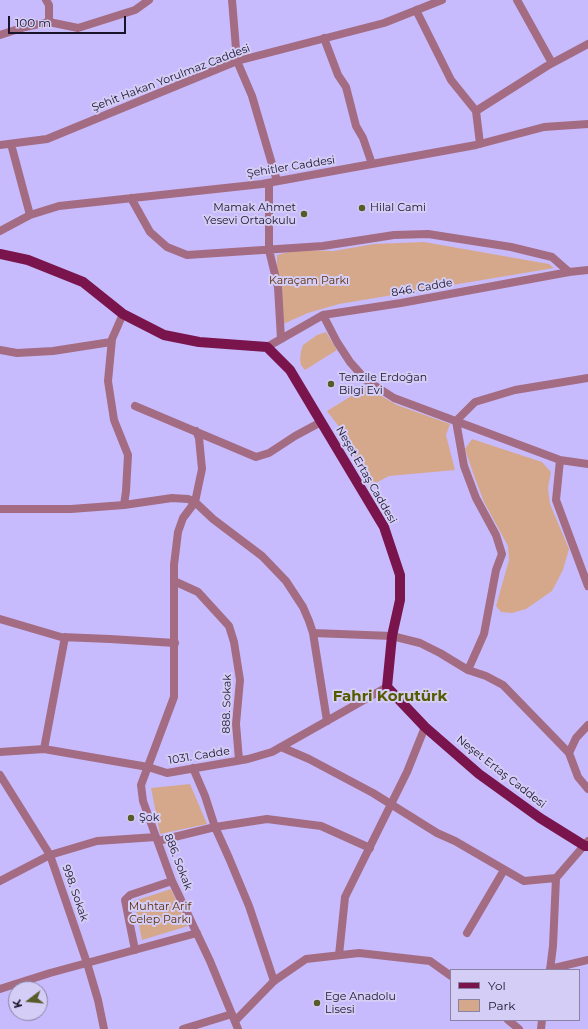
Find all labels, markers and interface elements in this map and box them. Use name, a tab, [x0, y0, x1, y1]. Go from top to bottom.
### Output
scale bar	[10, 8, 128, 34]
text: 100 m	[15, 15, 51, 30]
street label: Şehit Hakan Yorulmaz Caddesi	[90, 42, 252, 114]
street label: Şehitler Caddesi	[246, 154, 336, 180]
place label: Mamak Ahmet Yesevi Ortaokulu	[204, 201, 296, 227]
place label: Hilal Cami	[370, 201, 426, 215]
marker: Hilal Cami	[357, 203, 367, 213]
marker: Mamak Ahmet Yesevi Ortaokulu	[299, 209, 309, 219]
park label: Karaçam Parkı	[269, 274, 349, 288]
street label: 846. Cadde	[390, 276, 454, 300]
place label: Tenzile Erdoğan Bilgi Evi	[339, 371, 427, 397]
marker: Tenzile Erdoğan Bilgi Evi	[326, 379, 336, 389]
street label: Neşet Ertaş Caddesi	[333, 424, 399, 526]
street label: 888. Sokak	[220, 674, 234, 734]
district label: Fahri Korutürk	[333, 688, 447, 706]
street label: Neşet Ertaş Caddesi	[454, 733, 548, 811]
street label: 1031. Cadde	[167, 745, 231, 767]
place label: Şok	[139, 811, 159, 825]
marker: Şok	[126, 813, 136, 823]
street label: 886. Sokak	[161, 832, 195, 892]
street label: 998. Sokak	[59, 863, 91, 923]
park label: Muhtar Arif Celep Parkı	[129, 900, 191, 926]
legend	[450, 969, 580, 1021]
text: Yol	[488, 978, 506, 993]
north arrow	[8, 981, 48, 1021]
place label: Ege Anadolu Lisesi	[325, 990, 396, 1016]
text: K	[10, 998, 25, 1010]
marker: Ege Anadolu Lisesi	[312, 998, 322, 1008]
text: Park	[488, 998, 515, 1013]

